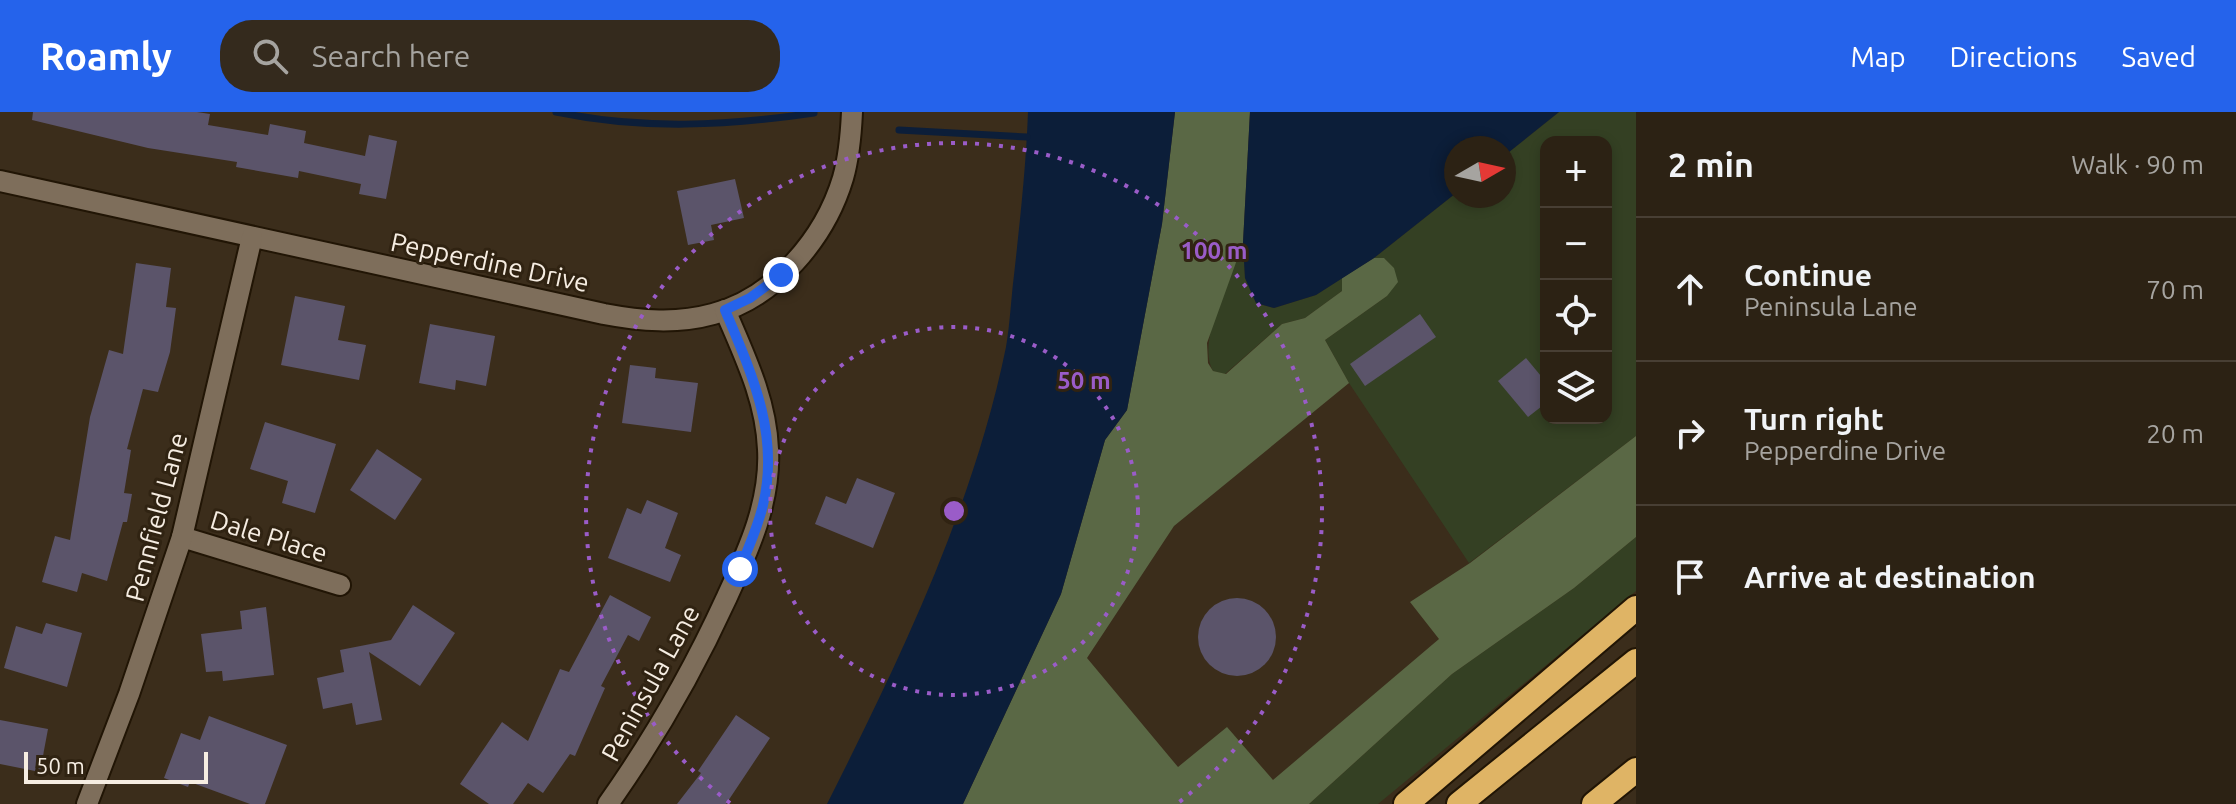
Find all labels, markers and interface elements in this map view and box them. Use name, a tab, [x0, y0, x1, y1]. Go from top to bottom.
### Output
search box	[220, 20, 780, 92]
icon: search	[248, 34, 292, 78]
text: Roamly	[40, 35, 172, 77]
text: Search here	[312, 39, 470, 73]
text: Map	[1850, 41, 1906, 72]
text: Directions	[1950, 41, 2077, 72]
text: Saved	[2121, 41, 2196, 72]
north arrow	[1444, 136, 1516, 208]
map controls	[1540, 136, 1612, 424]
button: +	[1540, 136, 1612, 208]
text: 2 min	[1668, 145, 1754, 183]
text: Walk · 90 m	[2071, 150, 2204, 179]
button: −	[1540, 208, 1612, 280]
street label: Pepperdine Drive	[388, 227, 592, 297]
text: 100 m	[1181, 237, 1247, 264]
route end	[763, 257, 799, 293]
text: Continue	[1744, 258, 1872, 292]
icon: ahead	[1668, 267, 1712, 311]
text: 70 m	[2146, 275, 2204, 304]
button: locate	[1540, 280, 1612, 352]
text: Peninsula Lane	[1744, 292, 1918, 321]
button: layers	[1540, 352, 1612, 424]
text: 50 m	[1057, 367, 1111, 394]
text: Turn right	[1744, 402, 1884, 436]
icon: right	[1668, 411, 1712, 455]
text: 20 m	[2146, 419, 2204, 448]
street label: Pennfield Lane	[120, 429, 192, 605]
text: Pepperdine Drive	[1744, 436, 1946, 465]
centre of rings	[940, 497, 968, 525]
street label: Dale Place	[207, 504, 331, 568]
route start	[722, 551, 758, 587]
icon: arrive	[1668, 555, 1712, 599]
text: Arrive at destination	[1744, 560, 2036, 594]
street label: Peninsula Lane	[595, 600, 705, 766]
scale bar	[24, 748, 208, 784]
text: 50 m	[36, 753, 85, 778]

